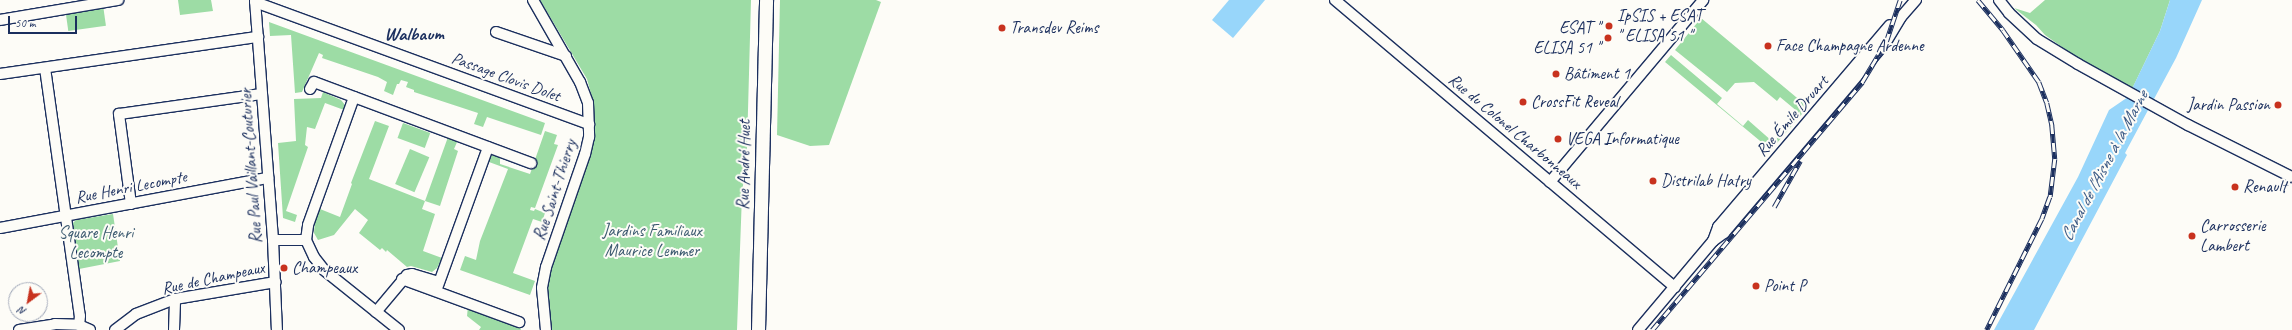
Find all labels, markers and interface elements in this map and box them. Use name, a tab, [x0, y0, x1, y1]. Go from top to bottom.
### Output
place label: IpSIS + ESAT " ELISA 51 "	[1617, 6, 1702, 46]
scale bar	[10, 8, 79, 34]
text: 50 m	[15, 15, 35, 31]
place label: Transdev Reims	[1010, 18, 1098, 38]
place label: ESAT " ELISA 51 "	[1533, 18, 1600, 58]
marker: IpSIS + ESAT " ELISA 51 "	[1604, 21, 1614, 31]
marker: Transdev Reims	[997, 23, 1007, 33]
district label: Walbaum	[384, 24, 444, 46]
marker: ESAT " ELISA 51 "	[1603, 33, 1613, 43]
place label: Face Champagne Ardenne	[1776, 36, 1924, 56]
marker: Face Champagne Ardenne	[1763, 41, 1773, 51]
street label: Passage Clovis Dolet	[449, 48, 563, 106]
place label: Bâtiment 1	[1564, 64, 1630, 84]
street label: Rue du Colonel Charbonneaux	[1444, 69, 1586, 193]
marker: Bâtiment 1	[1551, 69, 1561, 79]
street label: Rue Émile Druart	[1751, 72, 1833, 160]
water label: Canal de l'Aisne à la Marne	[2055, 87, 2153, 245]
street label: Rue Paul Vaillant-Couturier	[235, 88, 267, 244]
place label: CrossFit Reveal	[1531, 92, 1619, 112]
place label: Jardin Passion	[2187, 95, 2270, 115]
marker: CrossFit Reveal	[1518, 97, 1528, 107]
marker: Jardin Passion	[2273, 100, 2283, 110]
street label: Rue André Huet	[733, 120, 755, 210]
place label: VEGA Informatique	[1566, 129, 1679, 149]
marker: VEGA Informatique	[1553, 134, 1563, 144]
street label: Rue Saint-Thierry	[529, 137, 581, 243]
street label: Rue Henri Lecompte	[73, 166, 189, 208]
place label: Distrilab Hatry	[1661, 171, 1751, 191]
marker: Distrilab Hatry	[1648, 176, 1658, 186]
place label: Renault	[2243, 177, 2287, 197]
marker: Renault	[2230, 182, 2240, 192]
place label: Carrosserie Lambert	[2200, 216, 2266, 256]
park label: Jardins Familiaux Maurice Lemmer	[603, 221, 701, 261]
park label: Square Henri Lecompte	[58, 223, 134, 263]
marker: Carrosserie Lambert	[2187, 231, 2197, 241]
street label: Rue de Champeaux	[159, 257, 267, 299]
place label: Champeaux	[292, 258, 357, 278]
marker: Champeaux	[279, 263, 289, 273]
place label: Point P	[1764, 276, 1806, 296]
marker: Point P	[1751, 281, 1761, 291]
north arrow	[8, 282, 48, 322]
text: N	[16, 304, 29, 319]

